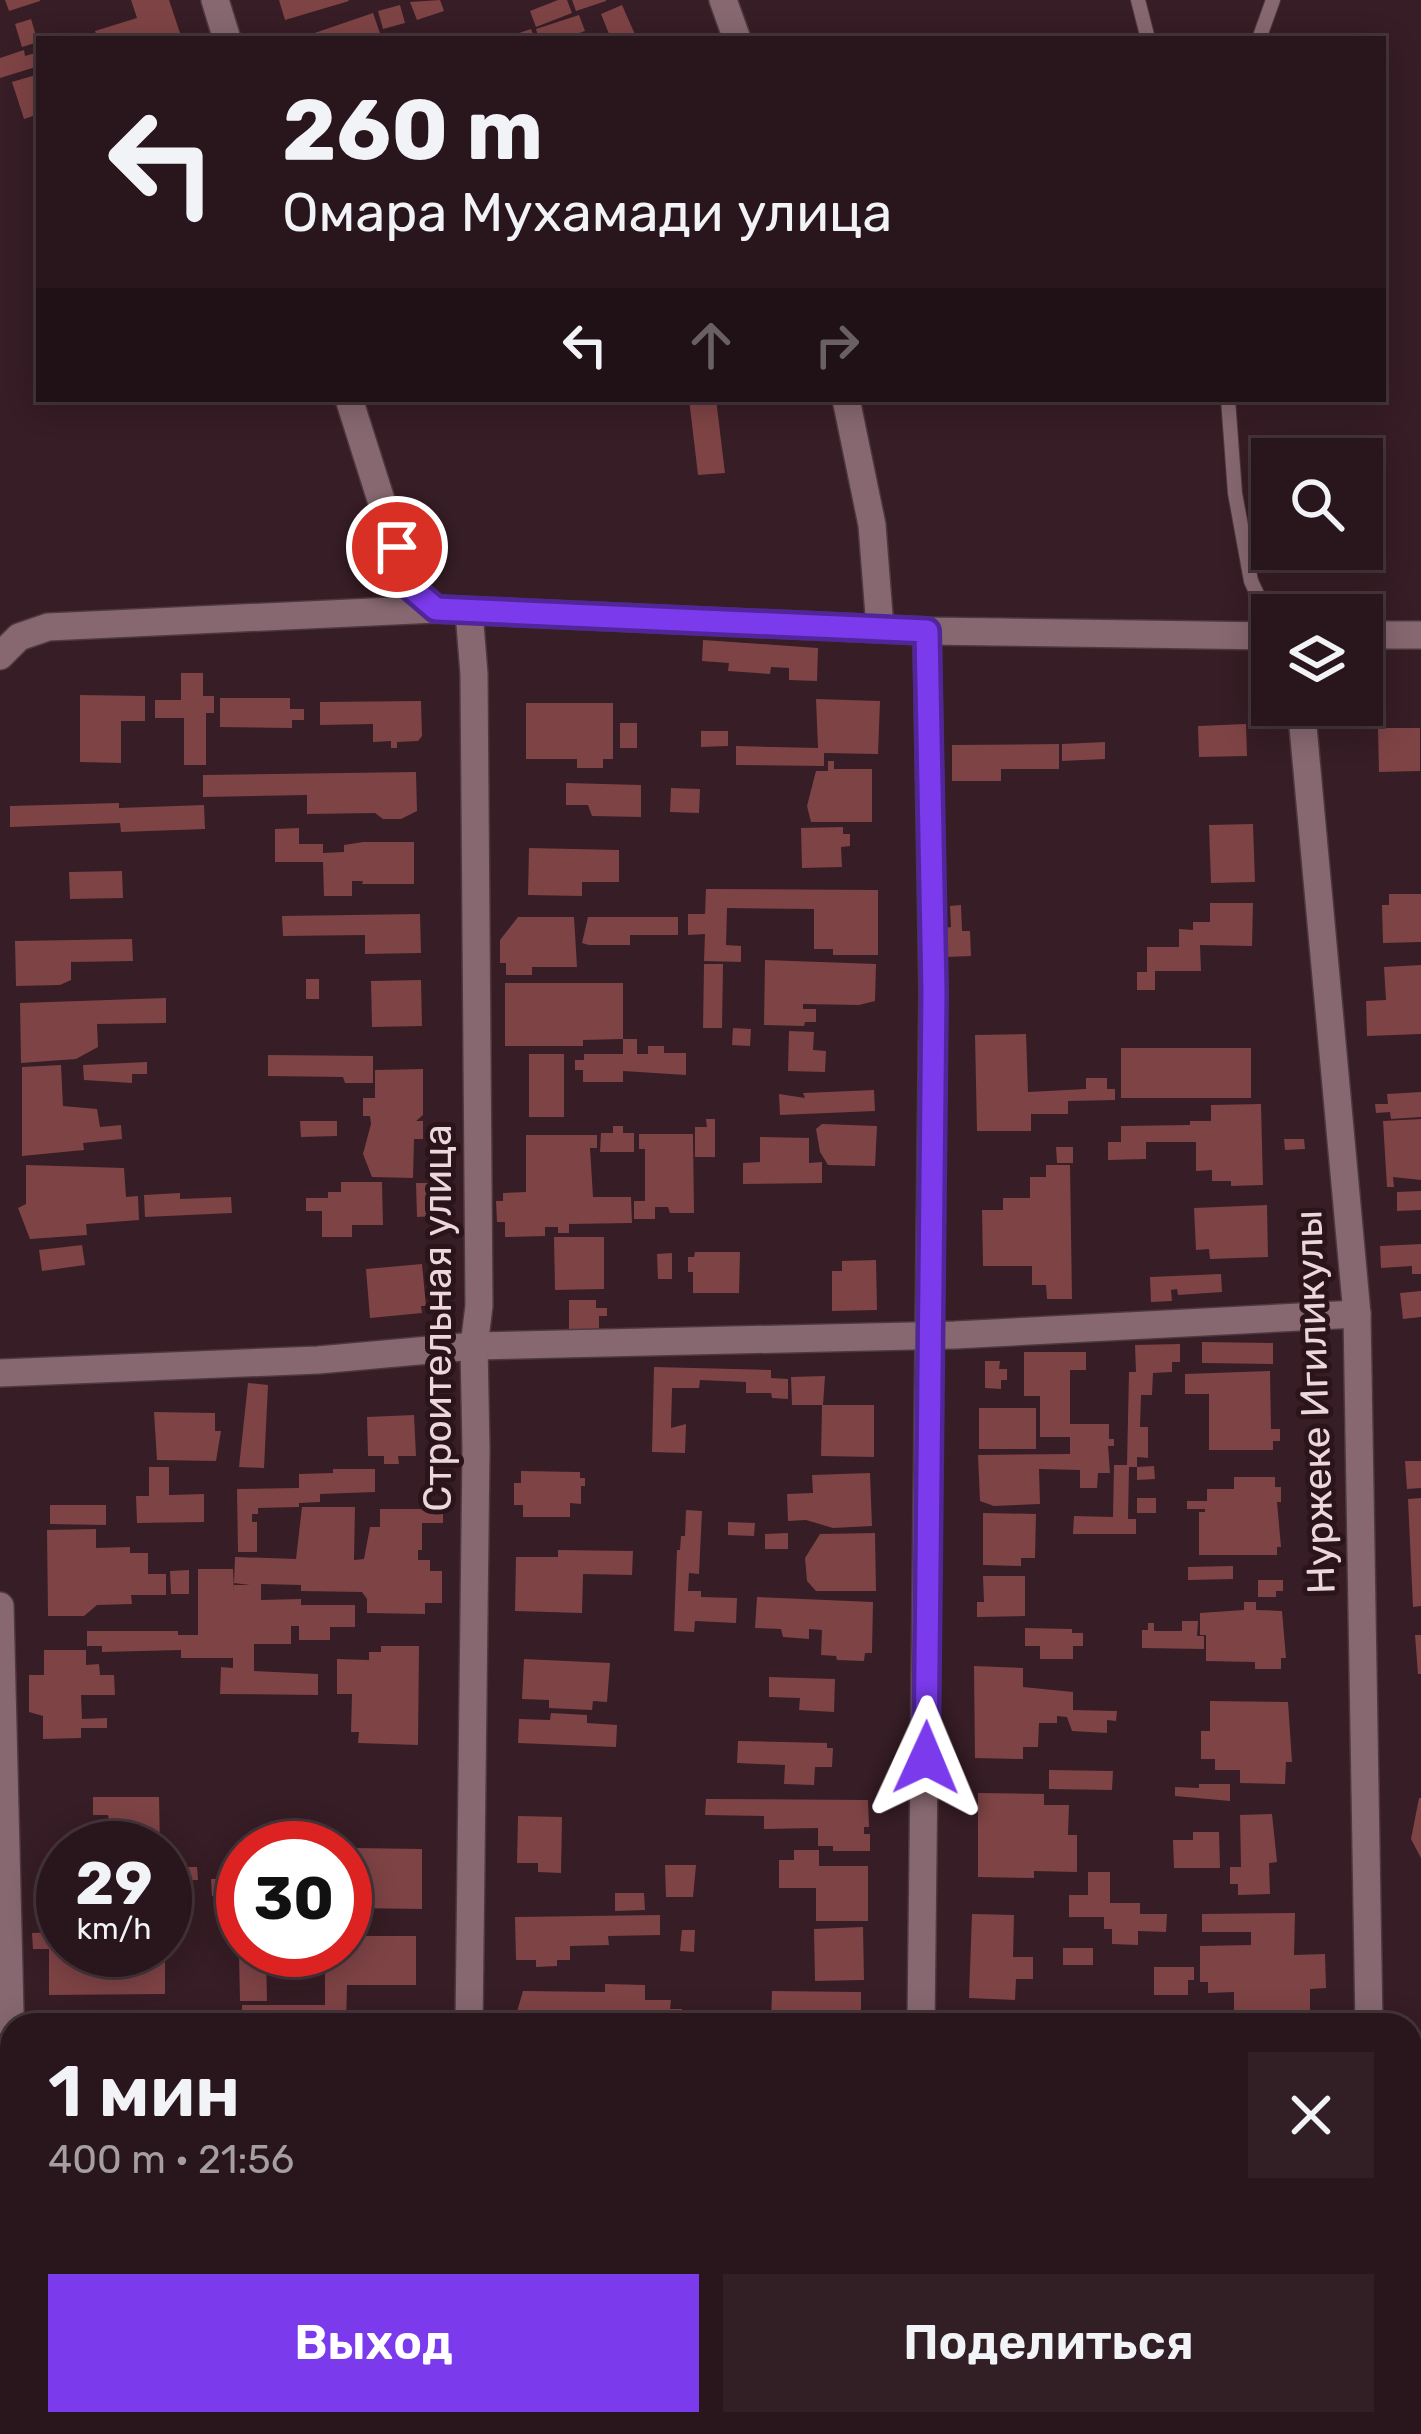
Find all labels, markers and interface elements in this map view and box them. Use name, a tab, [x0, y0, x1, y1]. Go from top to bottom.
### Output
text: 260 m	[282, 80, 543, 180]
icon: left	[84, 84, 240, 240]
text: Омара Мухамади улица	[282, 181, 892, 245]
icon: left	[552, 312, 618, 378]
icon: ahead	[678, 312, 744, 378]
icon: right	[804, 312, 870, 378]
map controls	[1251, 438, 1383, 726]
button: search	[1251, 438, 1383, 570]
pin	[346, 496, 448, 598]
icon: arrive	[364, 514, 430, 580]
button: layers	[1251, 594, 1383, 726]
street label: Строительная улица	[415, 1124, 461, 1512]
street label: Нуржеке Игиликулы	[1285, 1209, 1345, 1595]
position arrow	[863, 1695, 989, 1821]
speed limit sign: 30	[216, 1821, 372, 1977]
text: 29	[75, 1848, 153, 1919]
text: km/h	[77, 1911, 151, 1947]
text: 1 мин	[48, 2049, 240, 2134]
button: close	[1248, 2052, 1374, 2178]
text: 400 m · 21:56	[48, 2137, 294, 2183]
button: Выход	[48, 2274, 699, 2412]
button: Поделиться	[723, 2274, 1374, 2412]

